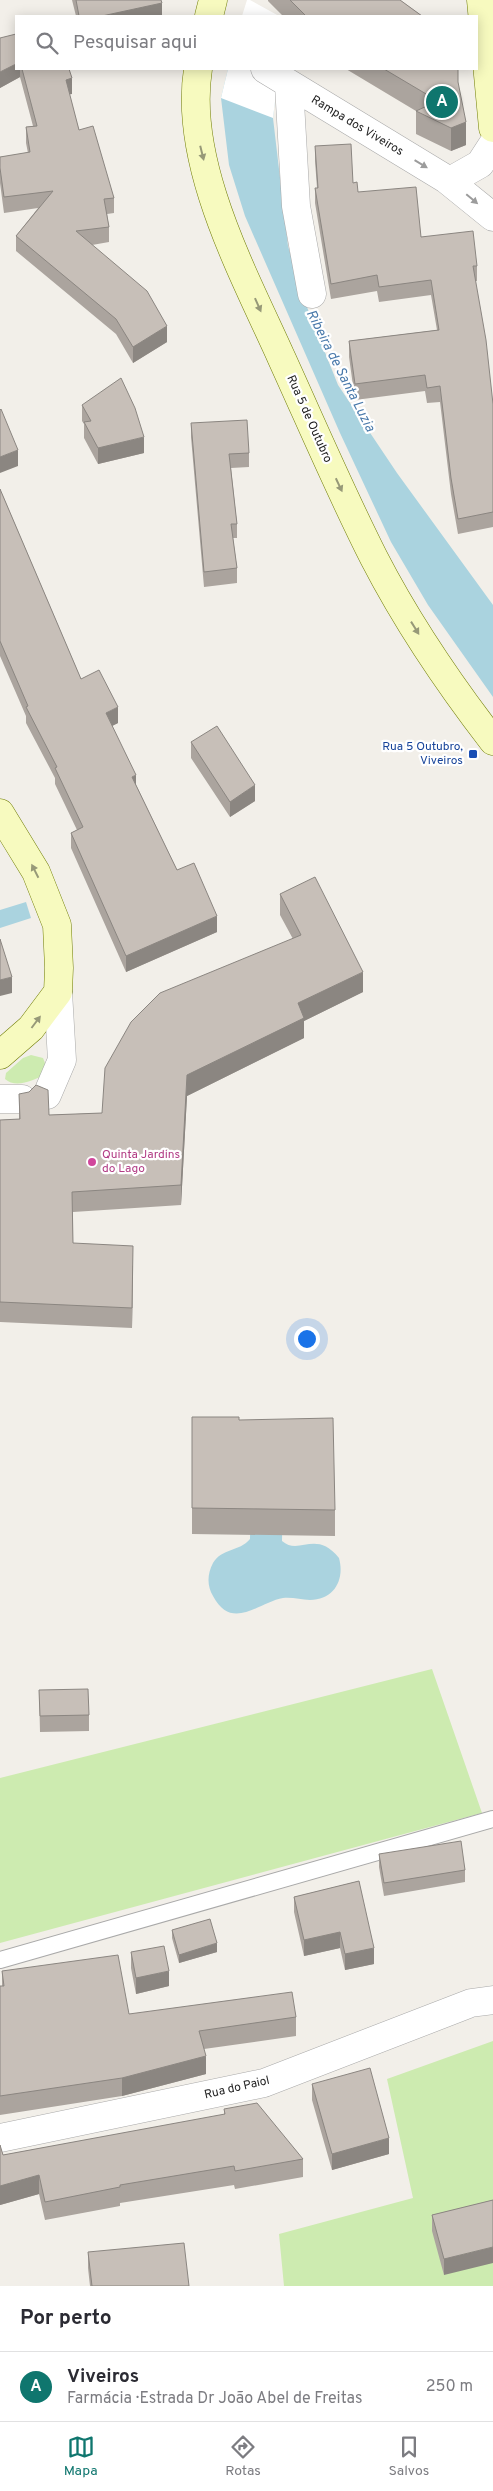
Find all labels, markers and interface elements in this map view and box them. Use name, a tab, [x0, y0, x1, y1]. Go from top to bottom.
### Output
search box	[15, 15, 478, 70]
icon: search	[33, 29, 61, 57]
text: Pesquisar aqui	[73, 31, 197, 55]
pin: A	[426, 83, 458, 121]
street label: Rampa dos Viveiros	[308, 92, 406, 160]
one-way arrow	[198, 145, 206, 160]
one-way arrow	[415, 160, 428, 169]
one-way arrow	[465, 194, 478, 205]
one-way arrow	[254, 298, 262, 312]
water label: Ribeira de Santa Luzia	[302, 307, 378, 436]
street label: Rua 5 de Outubro	[283, 373, 336, 466]
one-way arrow	[335, 478, 343, 492]
one-way arrow	[411, 622, 420, 635]
place label: Rua 5 Outubro, Viveiros	[382, 739, 463, 769]
marker: Rua 5 Outubro, Viveiros	[467, 748, 479, 760]
one-way arrow	[31, 864, 39, 878]
one-way arrow	[30, 1016, 41, 1029]
place label: Quinta Jardins do Lago	[102, 1147, 180, 1177]
marker: Quinta Jardins do Lago	[86, 1156, 98, 1168]
your location	[294, 1326, 320, 1352]
street label: Rua do Paiol	[203, 2073, 271, 2103]
text: Por perto	[20, 2305, 112, 2332]
text: Viveiros	[67, 2365, 139, 2389]
text: A	[30, 2377, 42, 2397]
text: 250 m	[426, 2377, 473, 2397]
text: Farmácia · Estrada Dr João Abel de Freitas	[67, 2389, 362, 2409]
tab: Mapa	[64, 2433, 98, 2480]
tab: Rotas	[225, 2433, 261, 2480]
tab: Salvos	[388, 2433, 429, 2480]

